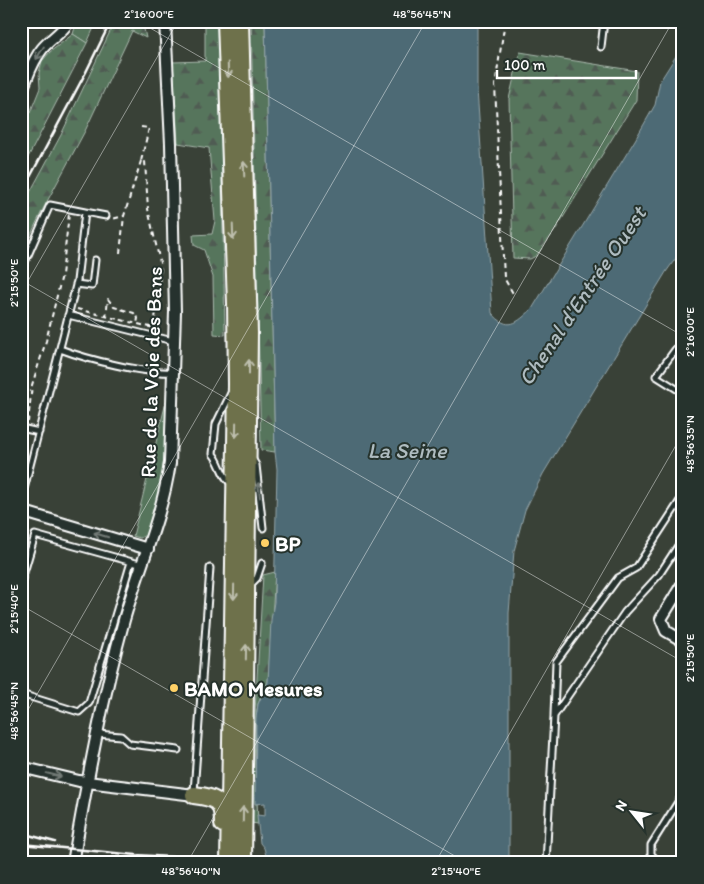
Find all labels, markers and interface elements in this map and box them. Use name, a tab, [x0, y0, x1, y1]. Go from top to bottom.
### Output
text: 2°16'00"E	[124, 7, 174, 21]
text: 48°56'45"N	[393, 7, 451, 21]
one-way arrow	[35, 46, 45, 60]
scale bar	[497, 48, 635, 80]
text: 100 m	[504, 56, 546, 74]
one-way arrow	[223, 62, 232, 78]
one-way arrow	[240, 161, 249, 177]
water label: Chenal d'Entrée Ouest	[512, 200, 653, 391]
one-way arrow	[229, 224, 238, 240]
text: 2°15'50"E	[7, 258, 21, 307]
street label: Rue de la Voie des Bans	[135, 266, 167, 478]
text: 2°16'00"E	[683, 307, 697, 357]
one-way arrow	[244, 359, 254, 375]
text: 48°56'35"N	[683, 415, 697, 473]
one-way arrow	[231, 422, 241, 438]
water label: La Seine	[368, 437, 448, 464]
one-way arrow	[254, 483, 264, 499]
one-way arrow	[94, 530, 110, 540]
place label: BP	[275, 531, 301, 556]
marker: BP	[259, 537, 271, 549]
text: 2°15'40"E	[7, 584, 21, 634]
one-way arrow	[229, 584, 238, 600]
text: 2°15'50"E	[683, 633, 697, 682]
one-way arrow	[241, 644, 251, 660]
place label: BAMO Mesures	[184, 676, 322, 701]
text: 48°56'45"N	[7, 682, 21, 740]
marker: BAMO Mesures	[168, 682, 180, 694]
one-way arrow	[46, 771, 62, 780]
north arrow	[606, 786, 656, 836]
text: N	[611, 797, 631, 814]
one-way arrow	[239, 806, 248, 822]
text: 48°56'40"N	[161, 864, 221, 878]
text: 2°15'40"E	[431, 864, 481, 878]

